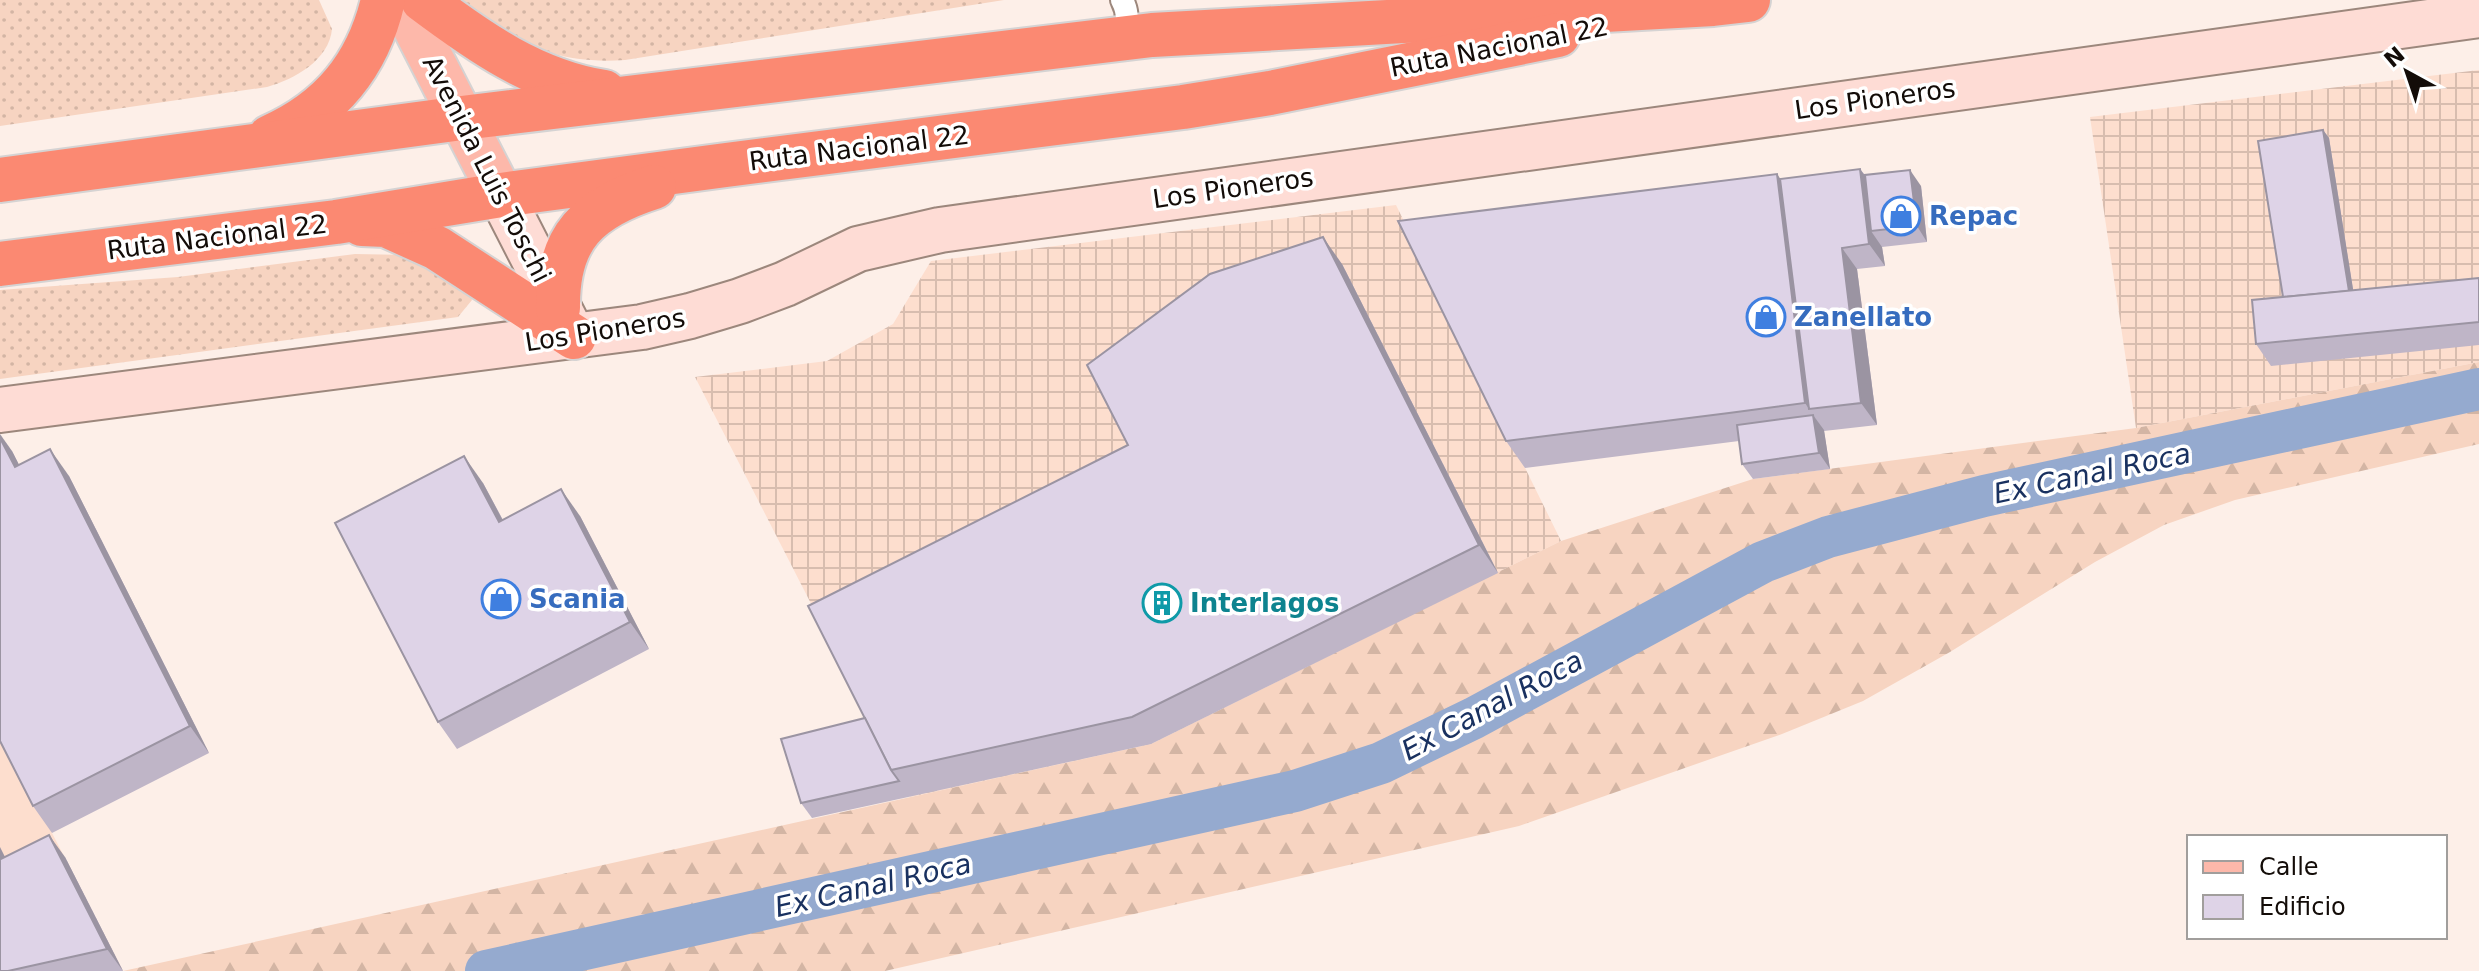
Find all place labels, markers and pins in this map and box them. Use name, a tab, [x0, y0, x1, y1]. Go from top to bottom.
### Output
shop icon: Repac	[1880, 195, 1922, 237]
place label: Repac	[1929, 201, 2018, 231]
shop icon: Zanellato	[1745, 296, 1787, 338]
place label: Zanellato	[1794, 302, 1932, 332]
shop icon: Scania	[480, 578, 522, 620]
building icon: Interlagos	[1141, 582, 1183, 624]
place label: Scania	[529, 584, 626, 614]
place label: Interlagos	[1190, 588, 1339, 618]

